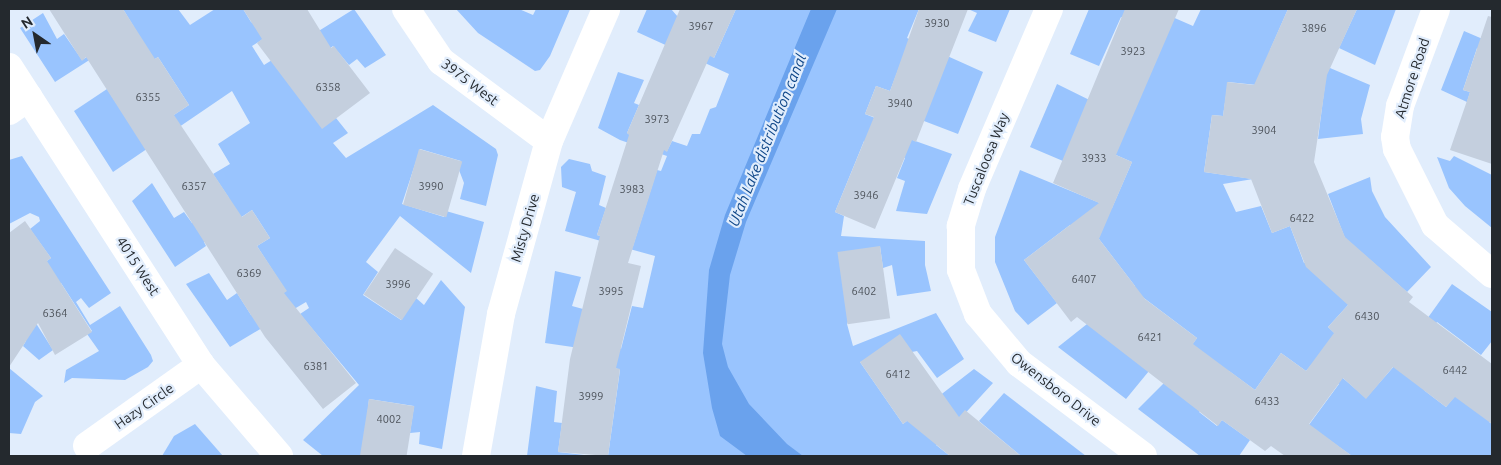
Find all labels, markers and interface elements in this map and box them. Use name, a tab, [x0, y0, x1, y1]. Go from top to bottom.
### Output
north arrow	[10, 10, 60, 60]
text: N	[18, 13, 36, 32]
house number: 3930	[925, 16, 949, 30]
house number: 3967	[689, 19, 713, 33]
house number: 3896	[1302, 21, 1326, 35]
street label: Atmore Road	[1391, 36, 1433, 120]
house number: 3923	[1121, 44, 1145, 58]
water label: Utah Lake distribution canal	[724, 51, 810, 229]
street label: 3975 West	[438, 55, 502, 109]
house number: 6358	[316, 80, 340, 94]
house number: 6355	[136, 90, 160, 104]
house number: 3940	[888, 96, 912, 110]
street label: Tuscaloosa Way	[960, 110, 1012, 208]
house number: 3973	[645, 112, 669, 126]
house number: 3904	[1252, 123, 1276, 137]
house number: 3933	[1082, 151, 1106, 165]
house number: 6357	[182, 179, 206, 193]
house number: 3990	[419, 179, 443, 193]
house number: 3983	[620, 182, 644, 196]
house number: 3946	[854, 188, 878, 202]
street label: Misty Drive	[507, 192, 543, 264]
house number: 6422	[1290, 211, 1314, 225]
street label: 4015 West	[113, 233, 163, 299]
house number: 6369	[237, 266, 261, 280]
house number: 6407	[1072, 272, 1096, 286]
house number: 3996	[386, 277, 410, 291]
house number: 3995	[599, 284, 623, 298]
house number: 6402	[852, 284, 876, 298]
house number: 6364	[43, 306, 67, 320]
house number: 6430	[1355, 309, 1379, 323]
house number: 6421	[1138, 330, 1162, 344]
street label: Owensboro Drive	[1008, 349, 1104, 429]
house number: 6381	[304, 359, 328, 373]
house number: 6442	[1443, 363, 1467, 377]
house number: 6412	[886, 367, 910, 381]
street label: Hazy Circle	[111, 379, 177, 433]
house number: 3999	[579, 389, 603, 403]
house number: 6433	[1255, 394, 1279, 408]
house number: 4002	[377, 412, 401, 426]

